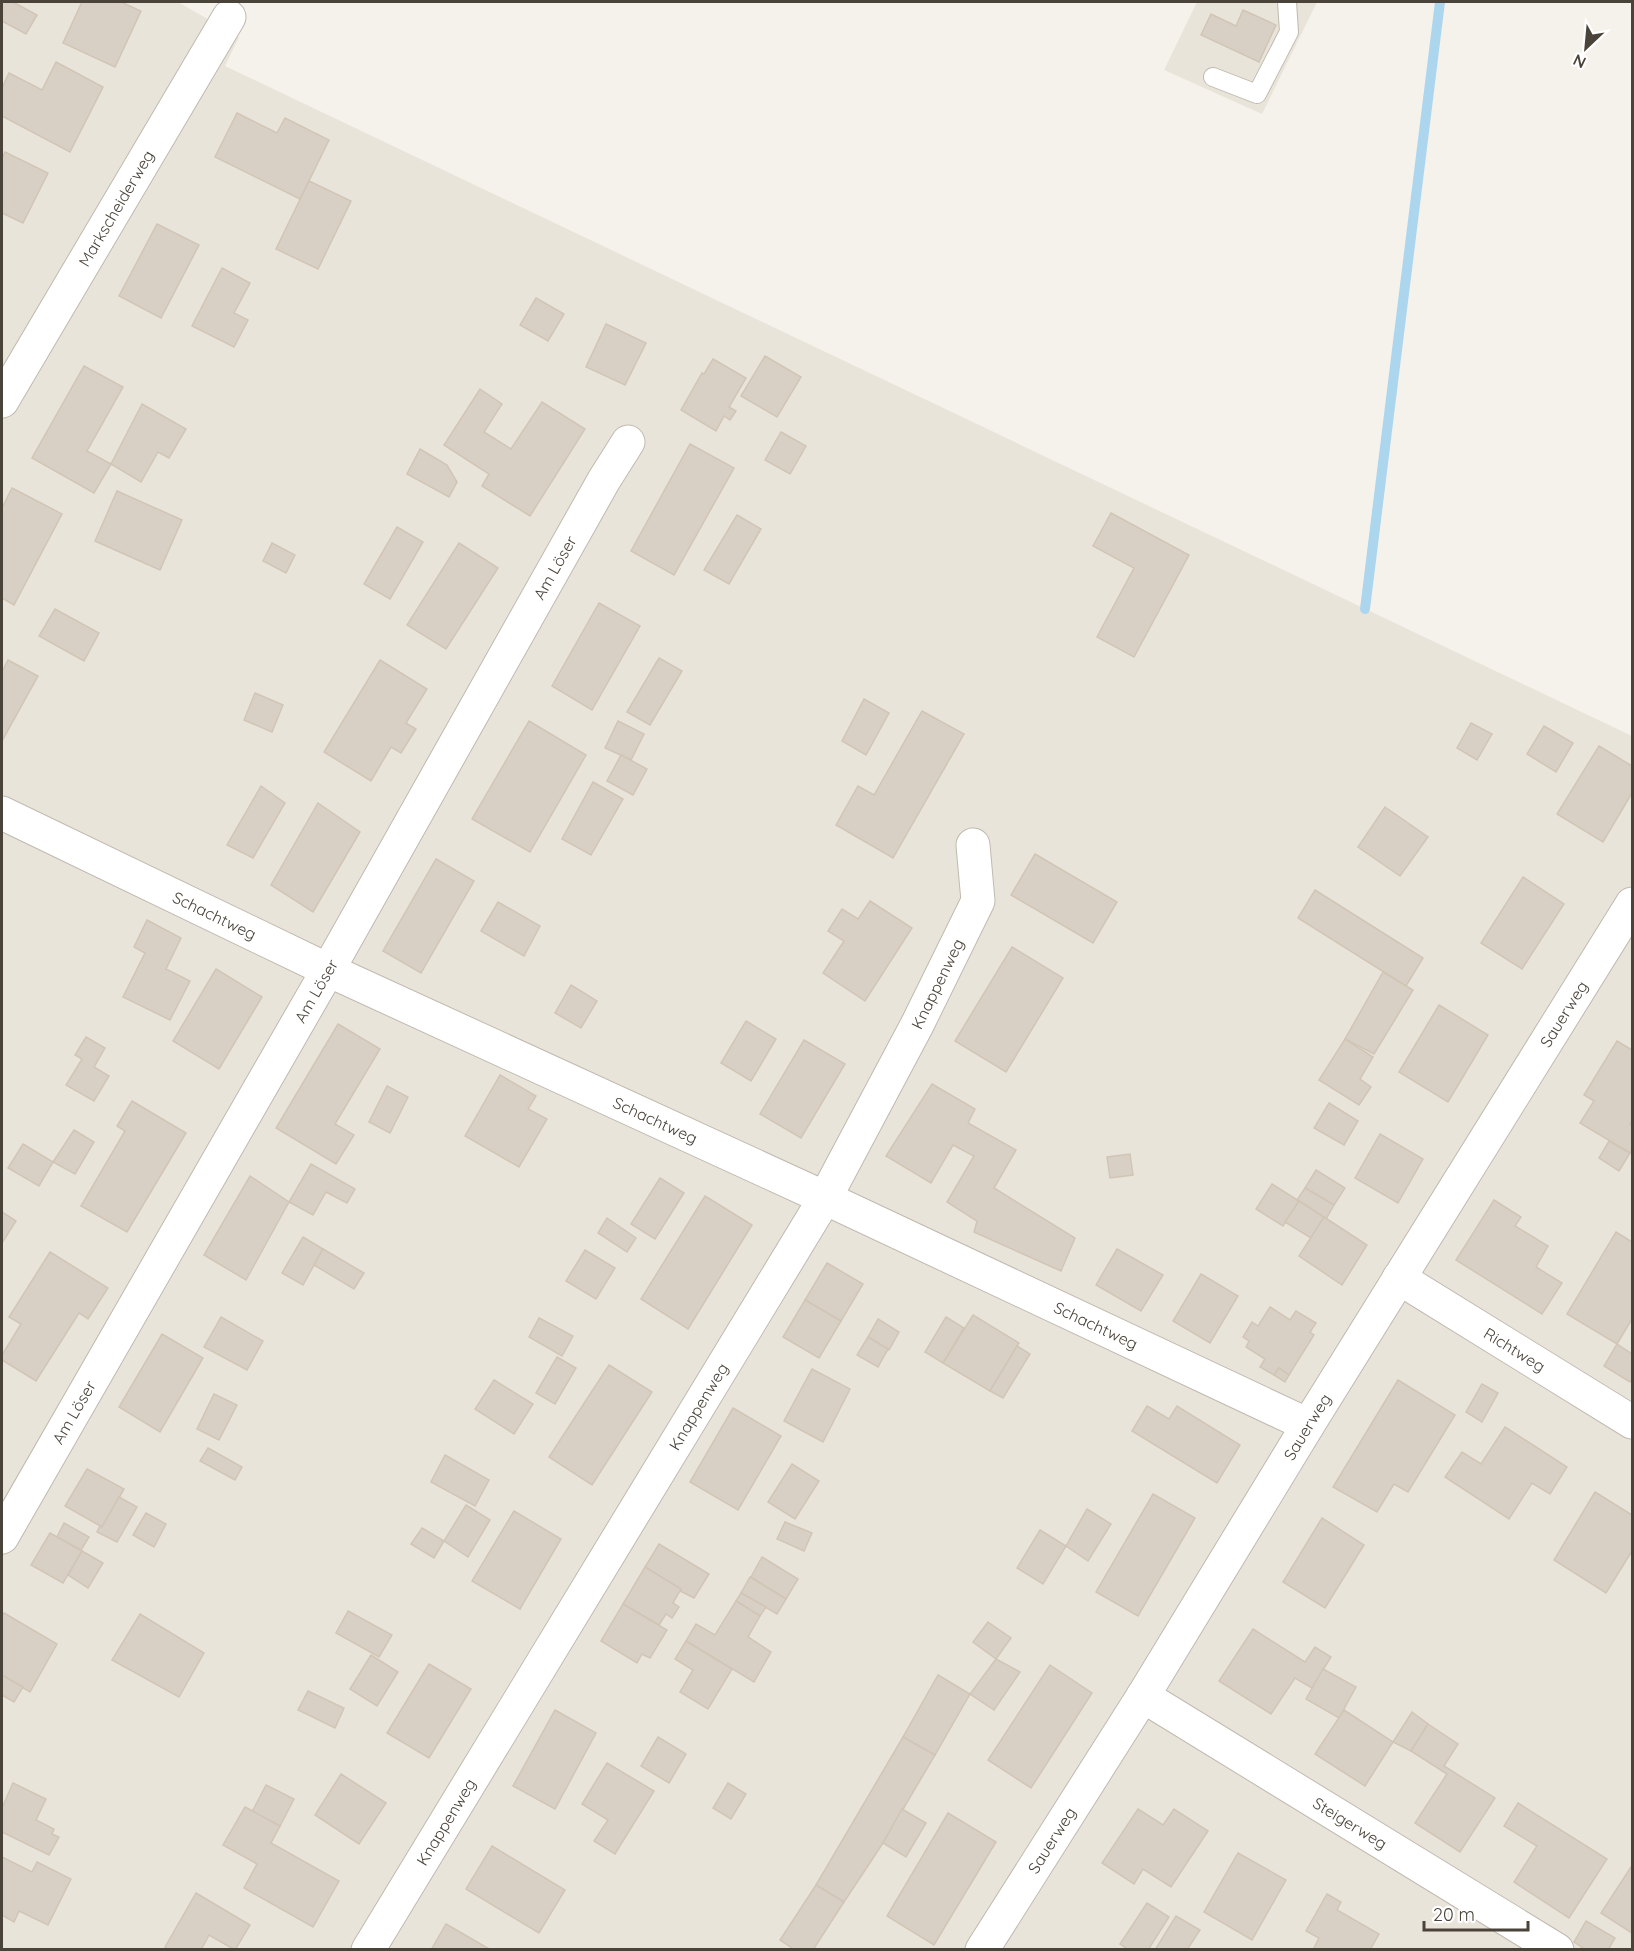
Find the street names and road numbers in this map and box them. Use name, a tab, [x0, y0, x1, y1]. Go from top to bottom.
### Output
street label: Markscheiderweg	[74, 146, 158, 270]
street label: Am Löser	[529, 532, 581, 603]
street label: Schachtweg	[169, 887, 260, 944]
street label: Knappenweg	[907, 935, 968, 1032]
street label: Am Löser	[290, 955, 342, 1026]
street label: Sauerweg	[1535, 977, 1592, 1051]
street label: Schachtweg	[610, 1092, 701, 1148]
street label: Schachtweg	[1051, 1297, 1141, 1354]
street label: Richtweg	[1480, 1323, 1549, 1376]
street label: Knappenweg	[664, 1359, 732, 1454]
street label: Am Löser	[48, 1377, 100, 1448]
street label: Sauerweg	[1279, 1390, 1335, 1464]
street label: Knappenweg	[412, 1775, 480, 1869]
street label: Steigerweg	[1309, 1793, 1391, 1853]
street label: Sauerweg	[1023, 1803, 1080, 1877]

